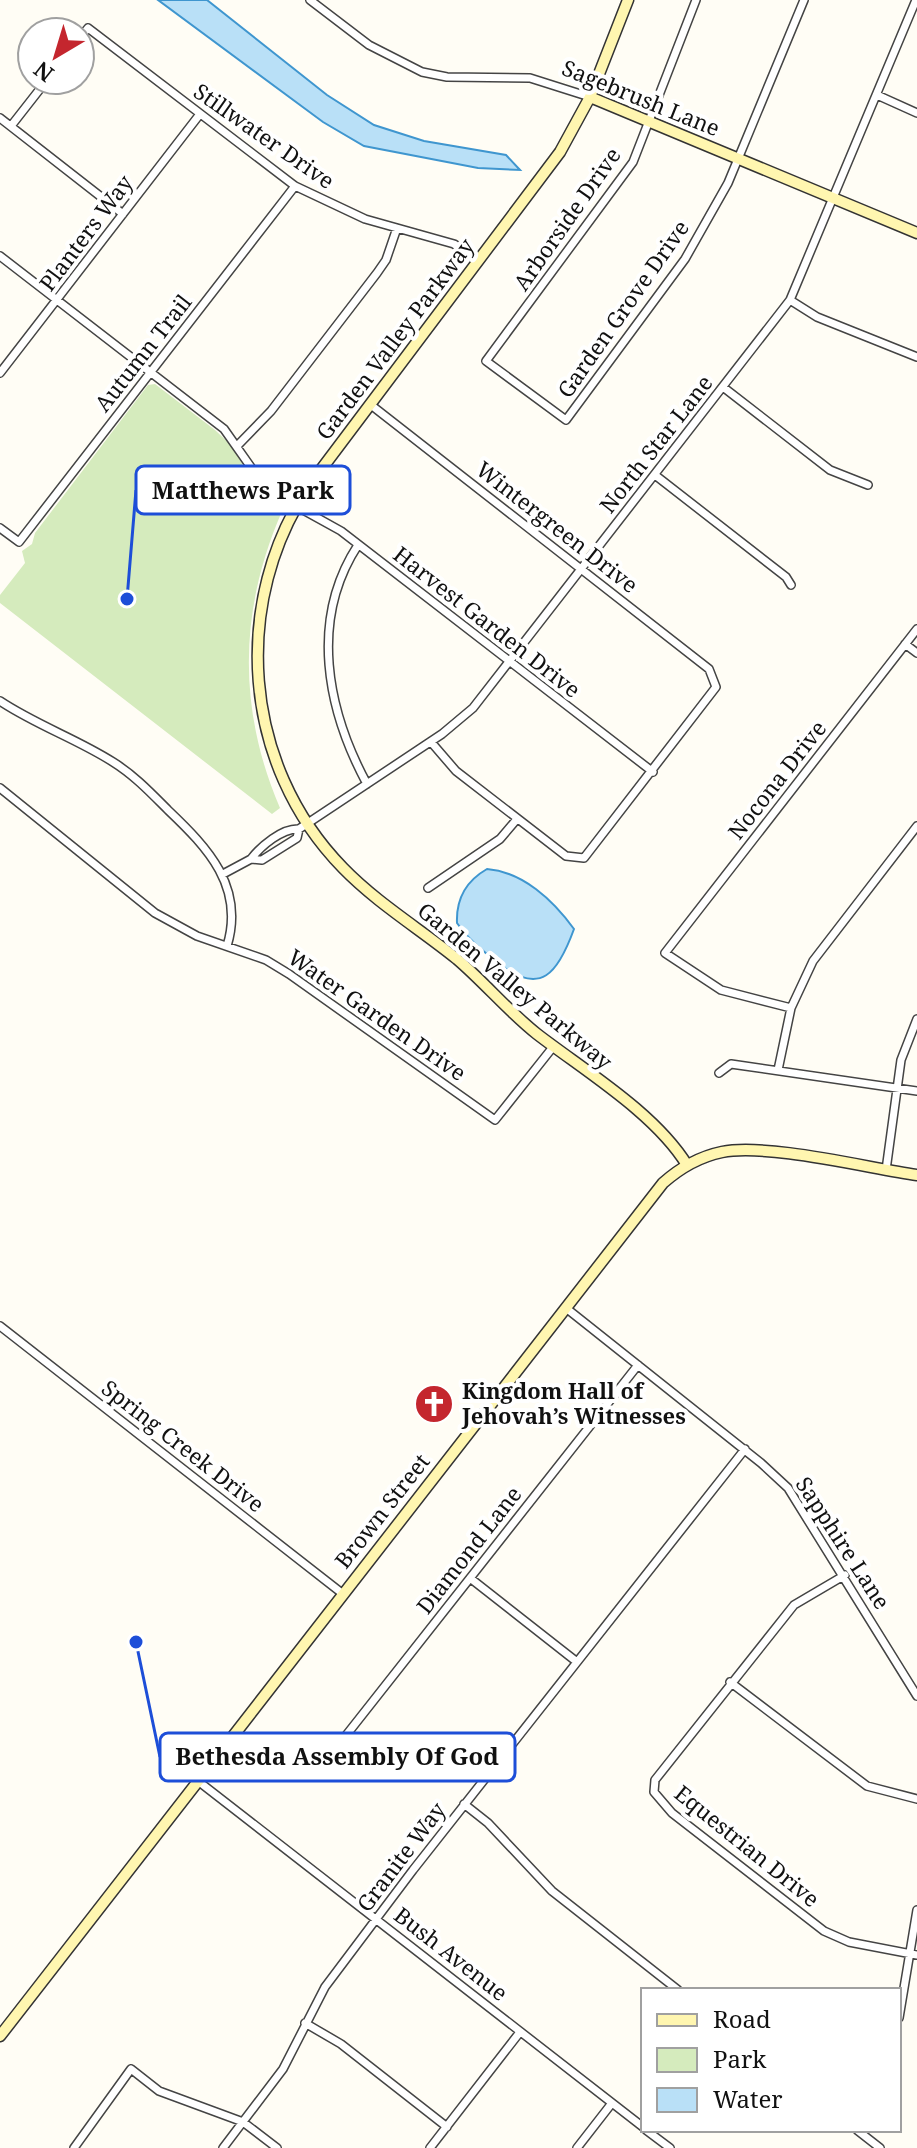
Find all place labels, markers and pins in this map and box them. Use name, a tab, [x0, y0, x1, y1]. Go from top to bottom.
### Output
callout: Matthews Park	[136, 466, 350, 514]
place label: Kingdom Hall of Jehovah’s Witnesses	[461, 1375, 686, 1430]
church icon: Kingdom Hall of Jehovah’s Witnesses	[413, 1383, 455, 1425]
callout: Bethesda Assembly Of God	[160, 1733, 515, 1781]

